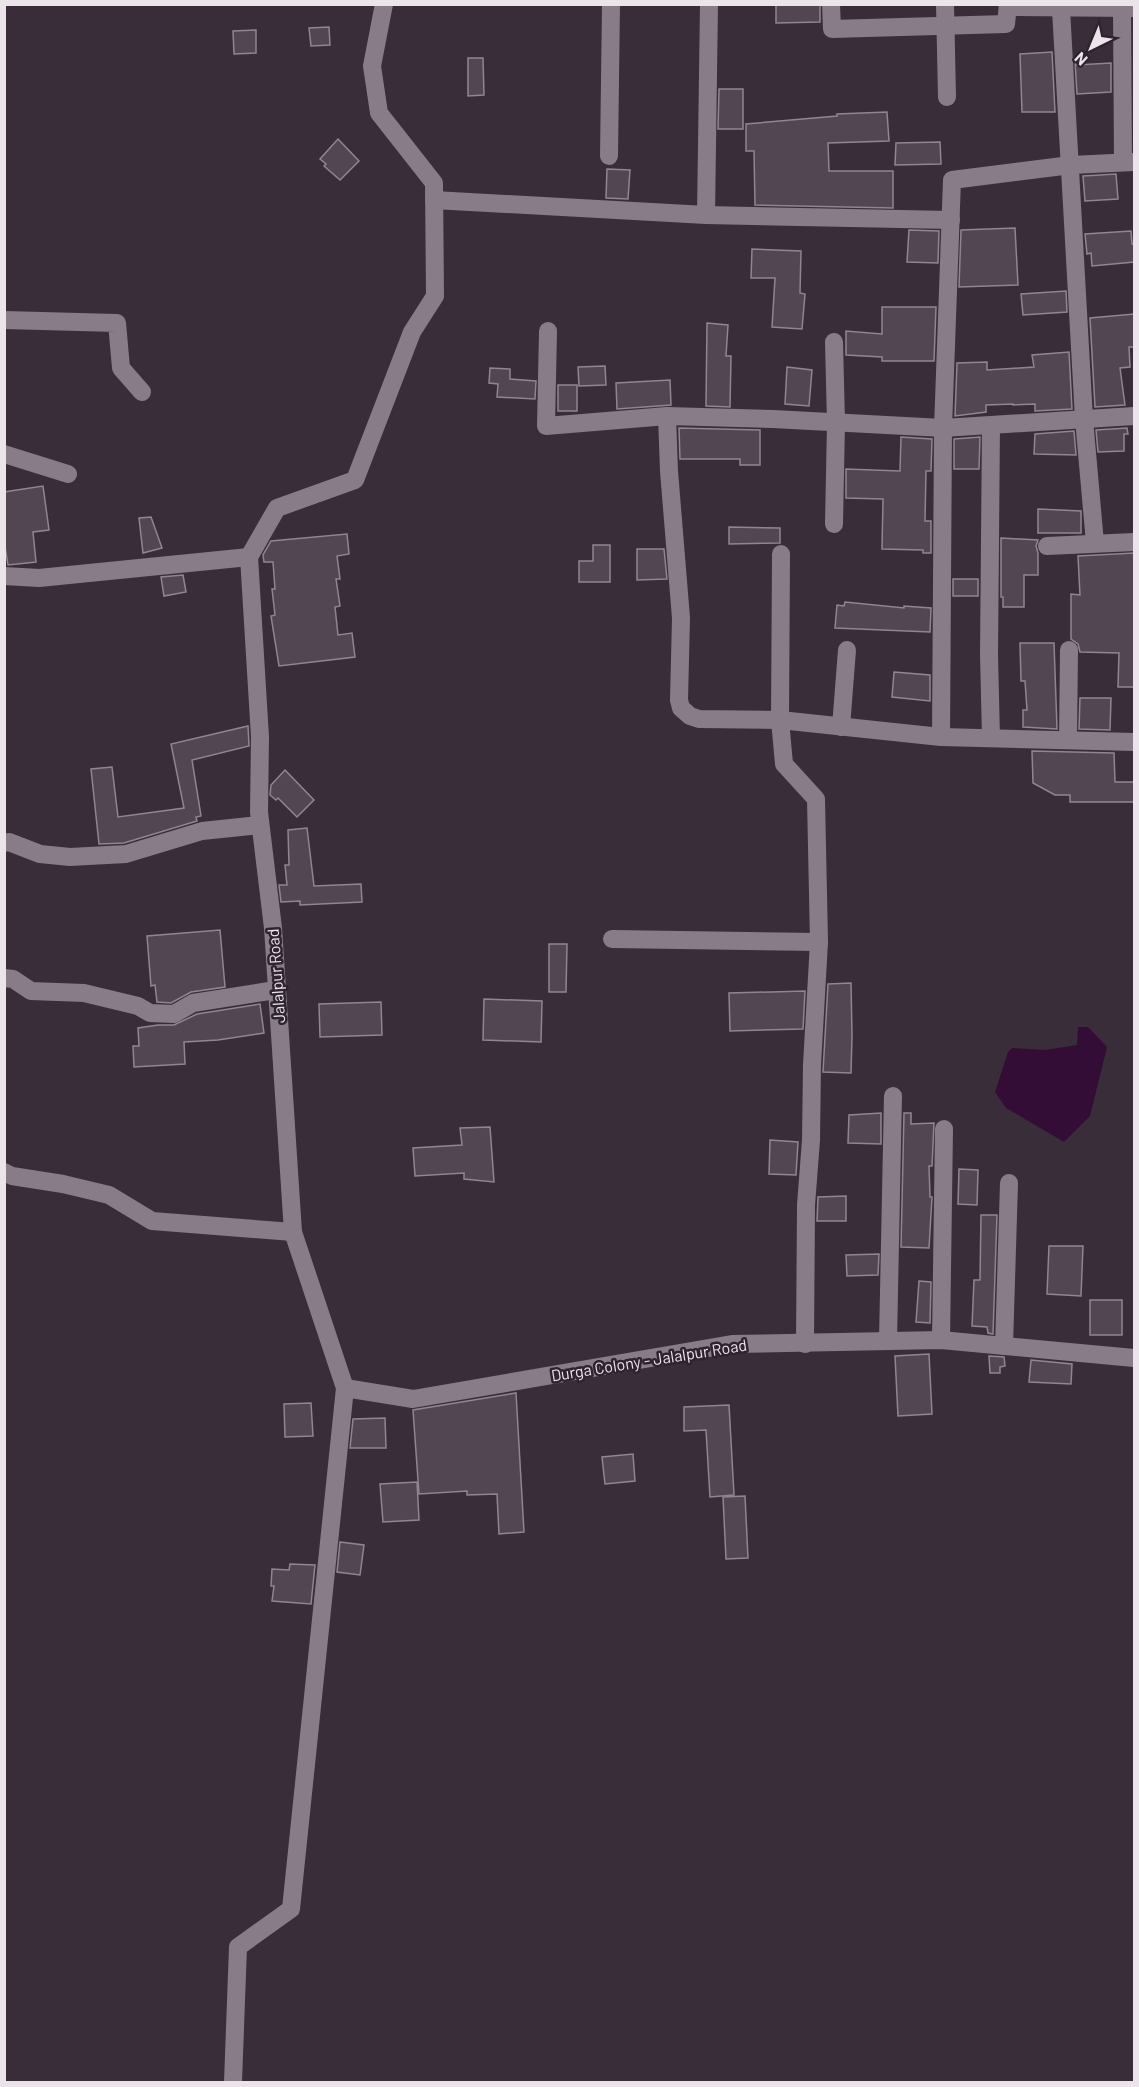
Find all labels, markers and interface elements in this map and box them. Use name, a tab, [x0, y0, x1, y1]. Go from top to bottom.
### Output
north arrow	[1061, 18, 1121, 78]
text: N	[1070, 49, 1091, 70]
street label: Jalalpur Road	[263, 928, 288, 1024]
street label: Durga Colony - Jalalpur Road	[550, 1335, 748, 1384]

